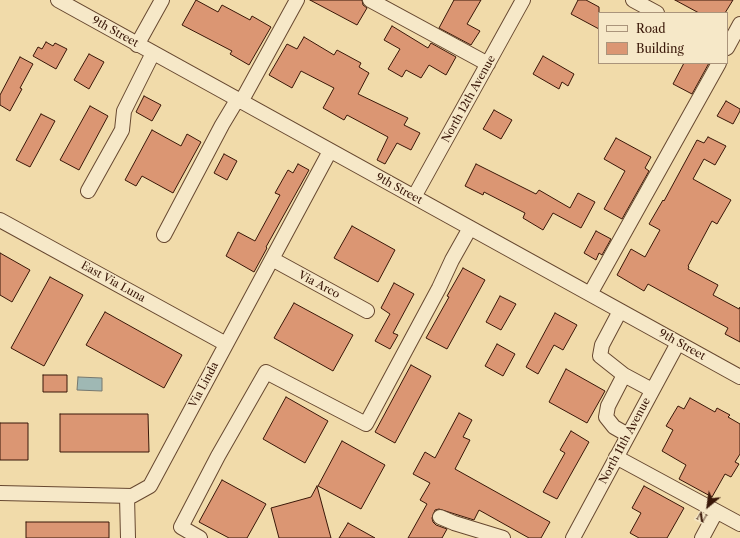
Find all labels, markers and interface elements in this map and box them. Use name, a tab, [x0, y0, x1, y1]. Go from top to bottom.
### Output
legend	[598, 12, 728, 64]
street label: 9th Street	[89, 14, 141, 50]
text: Road	[636, 21, 666, 36]
text: Building	[636, 41, 684, 56]
street label: North 12th Avenue	[440, 53, 498, 145]
street label: 9th Street	[373, 171, 425, 207]
street label: East Via Luna	[78, 259, 148, 305]
street label: Via Arco	[296, 269, 342, 301]
street label: 9th Street	[656, 327, 708, 363]
street label: Via Linda	[186, 360, 222, 410]
street label: North 11th Avenue	[597, 396, 653, 486]
north arrow	[688, 486, 728, 526]
text: N	[695, 508, 710, 525]

